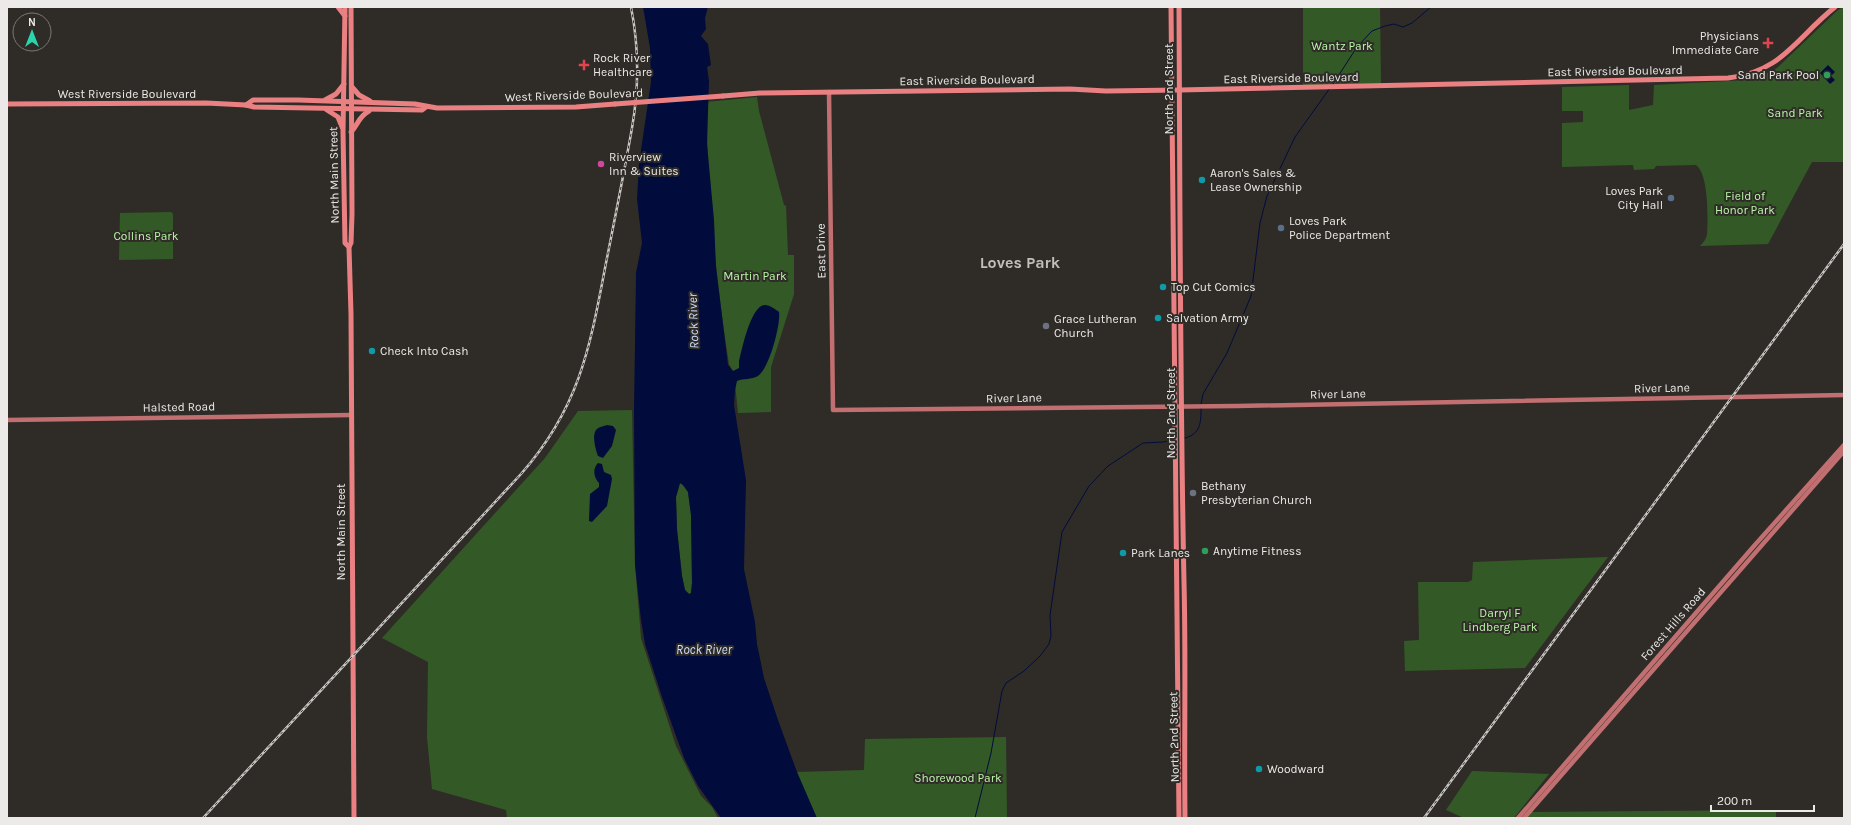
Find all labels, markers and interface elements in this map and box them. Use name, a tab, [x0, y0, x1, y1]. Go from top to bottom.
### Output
north arrow	[12, 12, 52, 52]
text: N	[28, 16, 36, 29]
place label: Physicians Immediate Care	[1672, 29, 1759, 57]
marker: Physicians Immediate Care	[1762, 37, 1774, 49]
park label: Wantz Park	[1311, 39, 1373, 53]
street label: North 2nd Street	[1162, 43, 1176, 134]
place label: Rock River Healthcare	[593, 51, 652, 79]
marker: Rock River Healthcare	[578, 59, 590, 71]
street label: East Riverside Boulevard	[1547, 63, 1683, 79]
place label: Sand Park Pool	[1738, 68, 1819, 82]
street label: East Riverside Boulevard	[1223, 70, 1359, 86]
marker: Sand Park Pool	[1822, 70, 1832, 80]
street label: East Riverside Boulevard	[899, 72, 1035, 88]
street label: West Riverside Boulevard	[505, 86, 643, 104]
street label: West Riverside Boulevard	[58, 87, 196, 101]
park label: Sand Park	[1767, 106, 1823, 120]
street label: North Main Street	[326, 126, 342, 224]
place label: Riverview Inn & Suites	[609, 150, 679, 178]
marker: Riverview Inn & Suites	[596, 159, 606, 169]
place label: Aaron's Sales & Lease Ownership	[1210, 166, 1302, 194]
marker: Aaron's Sales & Lease Ownership	[1197, 175, 1207, 185]
place label: Loves Park City Hall	[1605, 184, 1663, 212]
park label: Field of Honor Park	[1715, 189, 1775, 217]
marker: Loves Park City Hall	[1666, 193, 1676, 203]
place label: Loves Park Police Department	[1289, 214, 1391, 242]
street label: East Drive	[814, 223, 828, 279]
marker: Loves Park Police Department	[1276, 223, 1286, 233]
park label: Collins Park	[114, 229, 179, 243]
district label: Loves Park	[980, 253, 1061, 272]
park label: Martin Park	[723, 269, 787, 283]
place label: Top Cut Comics	[1171, 280, 1256, 294]
marker: Top Cut Comics	[1158, 282, 1168, 292]
water label: Rock River	[685, 292, 701, 349]
place label: Salvation Army	[1166, 311, 1249, 325]
place label: Grace Lutheran Church	[1054, 312, 1137, 340]
marker: Salvation Army	[1153, 313, 1163, 323]
marker: Grace Lutheran Church	[1041, 321, 1051, 331]
place label: Check Into Cash	[380, 344, 469, 358]
marker: Check Into Cash	[367, 346, 377, 356]
street label: North 2nd Street	[1164, 367, 1178, 458]
street label: River Lane	[1634, 381, 1690, 395]
street label: River Lane	[1310, 387, 1366, 401]
street label: River Lane	[986, 391, 1042, 405]
street label: Halsted Road	[143, 399, 215, 415]
place label: Bethany Presbyterian Church	[1201, 479, 1312, 507]
street label: North Main Street	[334, 483, 348, 581]
marker: Bethany Presbyterian Church	[1188, 488, 1198, 498]
place label: Anytime Fitness	[1213, 544, 1301, 558]
place label: Park Lanes	[1131, 546, 1190, 560]
marker: Anytime Fitness	[1200, 546, 1210, 556]
marker: Park Lanes	[1118, 548, 1128, 558]
street label: Forest Hills Road	[1638, 585, 1708, 663]
park label: Darryl F Lindberg Park	[1463, 606, 1538, 634]
water label: Rock River	[676, 642, 733, 657]
street label: North 2nd Street	[1166, 691, 1182, 783]
place label: Woodward	[1267, 762, 1324, 776]
marker: Woodward	[1254, 764, 1264, 774]
park label: Shorewood Park	[914, 771, 1002, 785]
scale bar	[1711, 787, 1814, 813]
text: 200 m	[1717, 794, 1752, 808]

